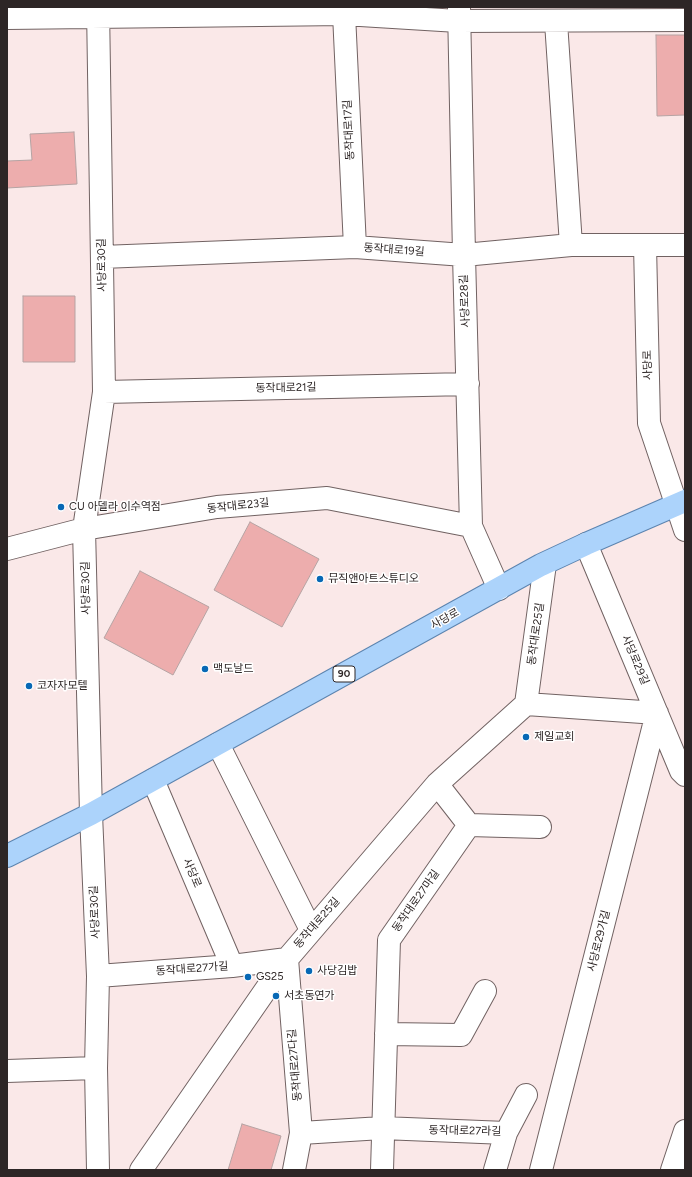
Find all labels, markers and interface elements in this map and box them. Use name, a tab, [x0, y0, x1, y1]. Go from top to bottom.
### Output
street label: 동작대로17길	[341, 99, 357, 161]
street label: 사당로30길	[95, 238, 109, 292]
street label: 동작대로19길	[363, 241, 425, 259]
street label: 사당로28길	[457, 274, 473, 328]
street label: 사당로	[641, 350, 655, 380]
street label: 동작대로21길	[255, 381, 317, 395]
street label: 동작대로23길	[206, 496, 270, 516]
place label: CU 아델라 이수역점	[69, 500, 161, 514]
marker: CU 아델라 이수역점	[56, 502, 66, 512]
street label: 사당로30길	[79, 561, 93, 615]
place label: 뮤직앤아트스튜디오	[328, 572, 419, 586]
marker: 뮤직앤아트스튜디오	[315, 574, 325, 584]
street label: 동작대로25길	[525, 602, 547, 666]
street label: 사당로	[429, 606, 461, 632]
street label: 사당로29길	[619, 633, 651, 687]
place label: 맥도날드	[213, 662, 253, 676]
marker: 맥도날드	[200, 664, 210, 674]
road number: 90	[333, 666, 355, 682]
place label: 코자자모텔	[37, 679, 88, 693]
marker: 코자자모텔	[24, 681, 34, 691]
place label: 제일교회	[534, 730, 574, 744]
marker: 제일교회	[521, 732, 531, 742]
street label: 사당로	[180, 856, 204, 890]
street label: 동작대로27마길	[390, 867, 442, 935]
street label: 사당로30길	[87, 885, 103, 939]
street label: 동작대로25길	[291, 895, 343, 951]
street label: 사당로29가길	[585, 909, 613, 973]
street label: 동작대로27가길	[155, 960, 229, 978]
place label: 사당김밥	[317, 964, 357, 978]
marker: 사당김밥	[304, 966, 314, 976]
place label: GS25	[256, 970, 284, 984]
marker: GS25	[243, 972, 253, 982]
place label: 서초동연가	[284, 989, 335, 1003]
marker: 서초동연가	[271, 991, 281, 1001]
street label: 동작대로27다길	[285, 1028, 305, 1102]
street label: 동작대로27라길	[429, 1124, 501, 1138]

